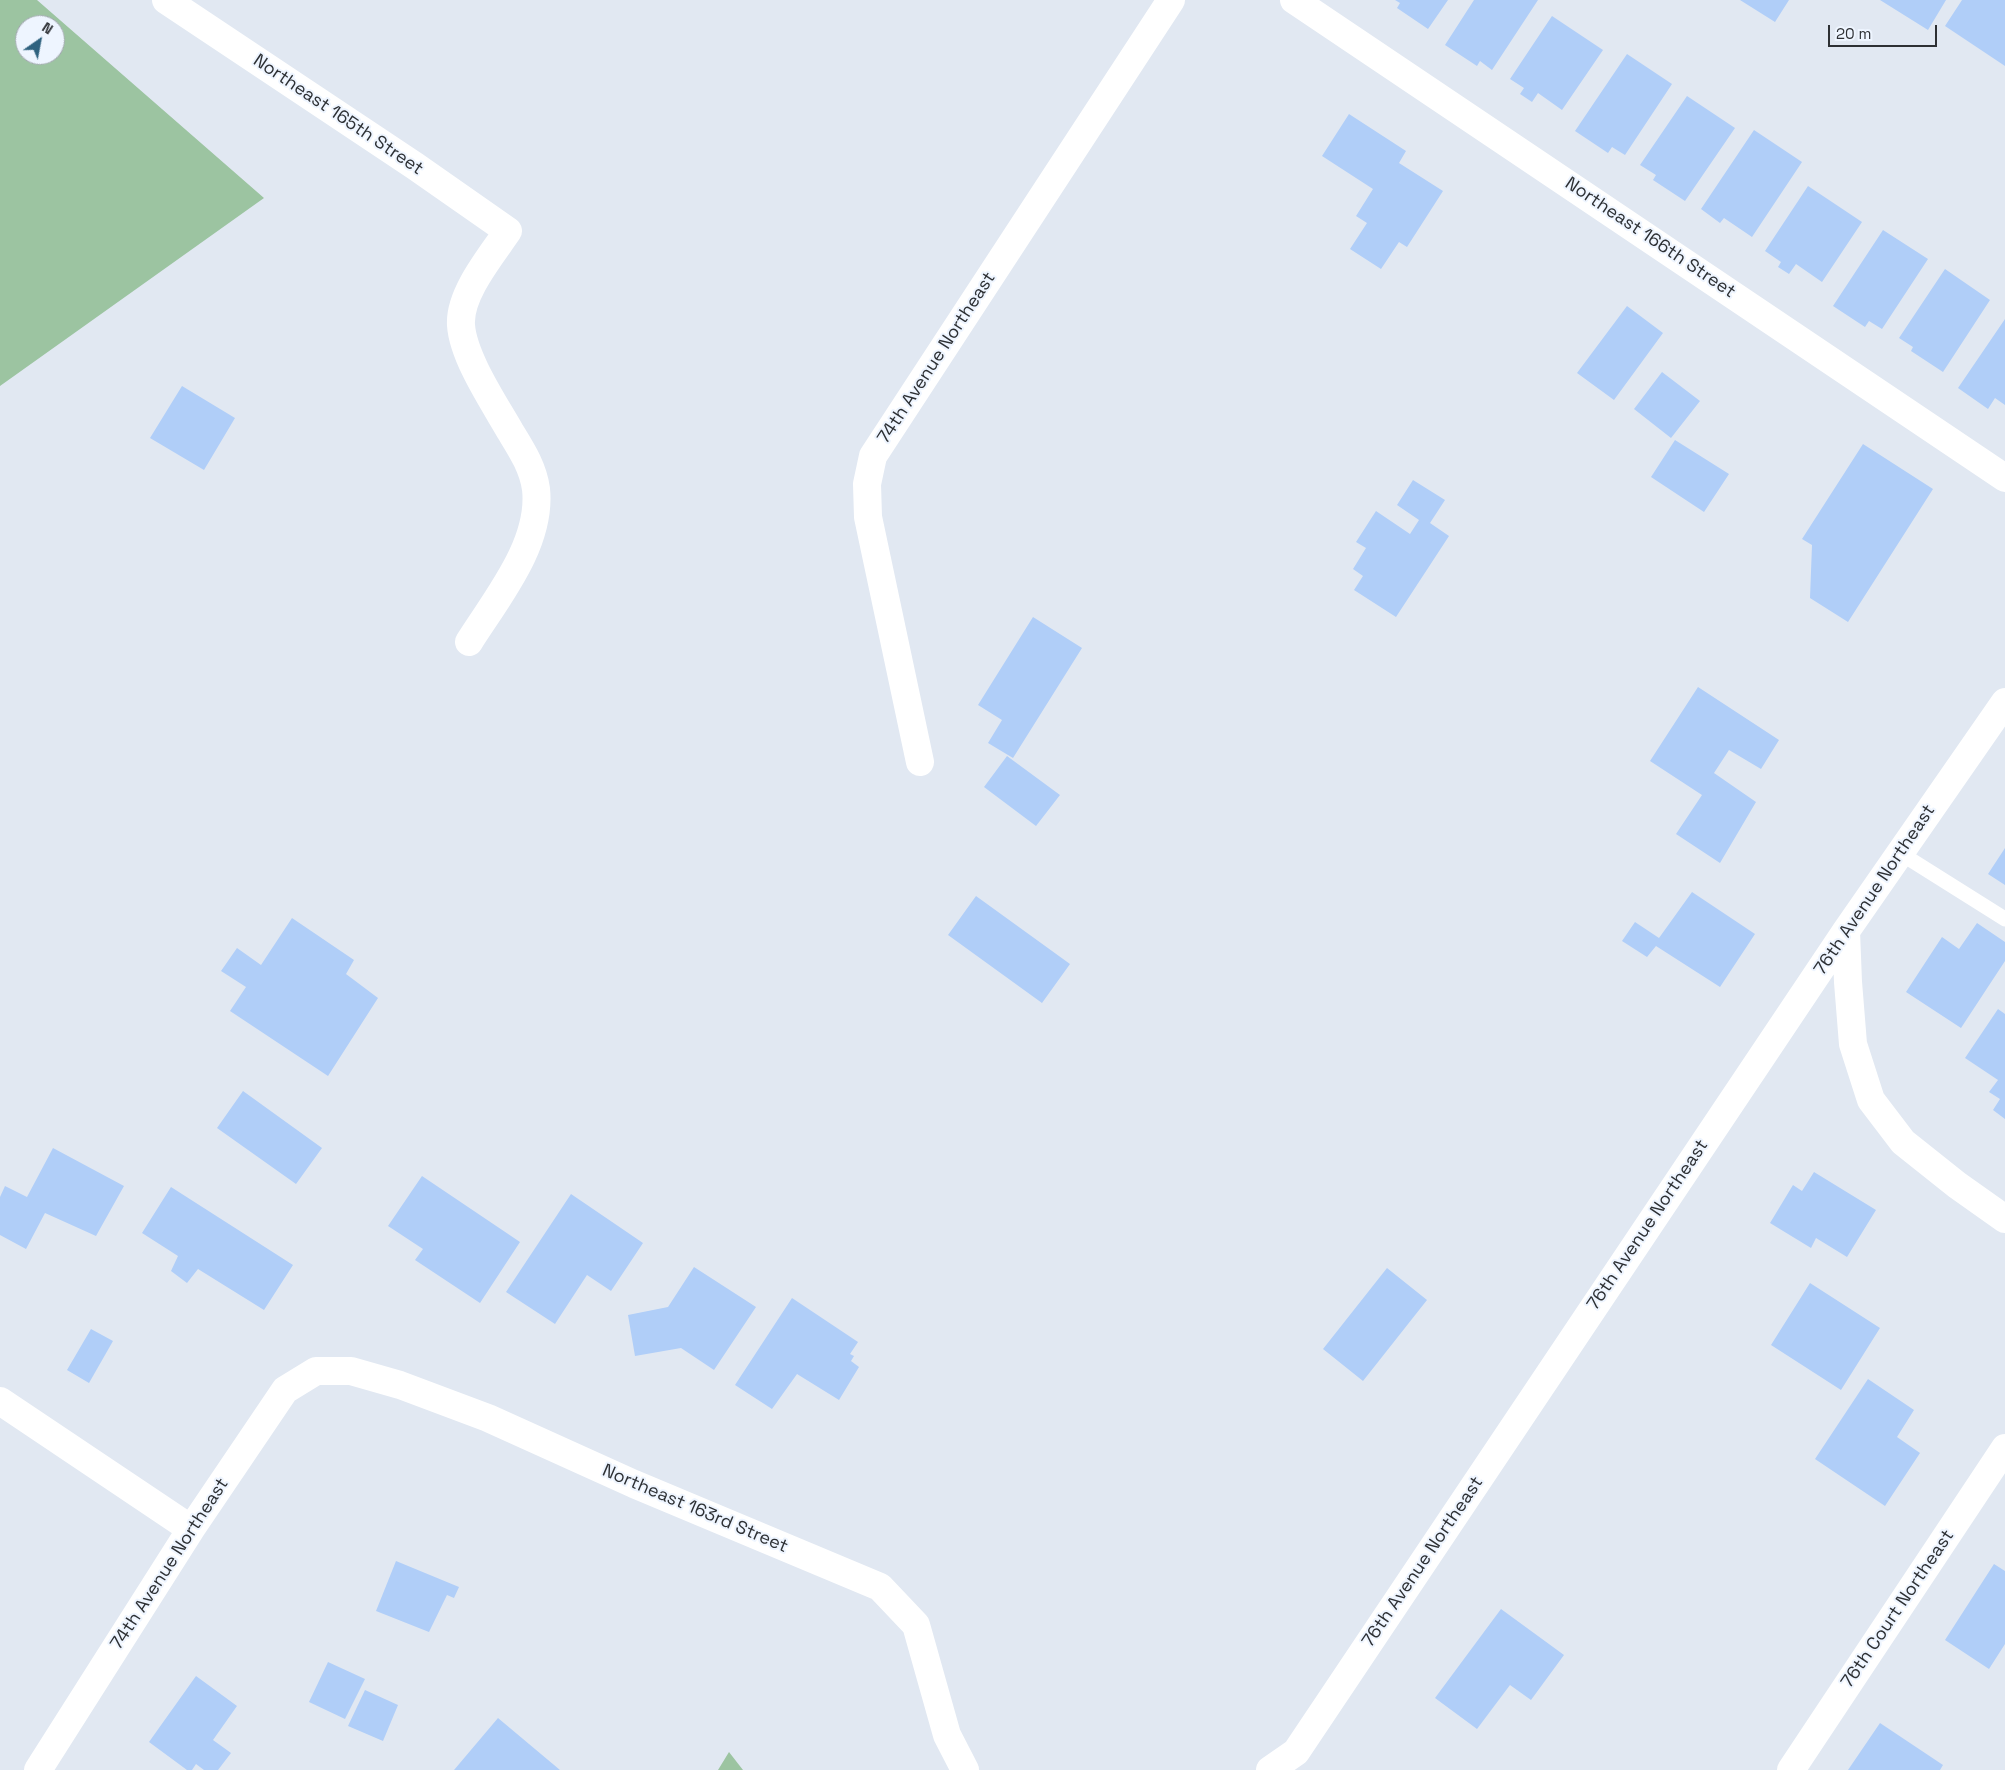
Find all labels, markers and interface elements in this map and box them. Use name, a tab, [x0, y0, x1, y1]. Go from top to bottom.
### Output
north arrow	[15, 15, 65, 65]
scale bar	[1830, 15, 1939, 47]
text: N	[39, 18, 56, 38]
text: 20 m	[1836, 24, 1871, 43]
street label: Northeast 165th Street	[249, 50, 427, 180]
street label: Northeast 166th Street	[1561, 173, 1739, 303]
street label: 74th Avenue Northeast	[873, 268, 1001, 448]
street label: 76th Avenue Northeast	[1810, 801, 1940, 979]
street label: 76th Avenue Northeast	[1583, 1136, 1713, 1314]
street label: Northeast 163rd Street	[599, 1460, 791, 1558]
street label: 76th Avenue Northeast	[1358, 1473, 1488, 1651]
street label: 74th Avenue Northeast	[106, 1474, 234, 1654]
street label: 76th Court Northeast	[1837, 1526, 1959, 1692]

